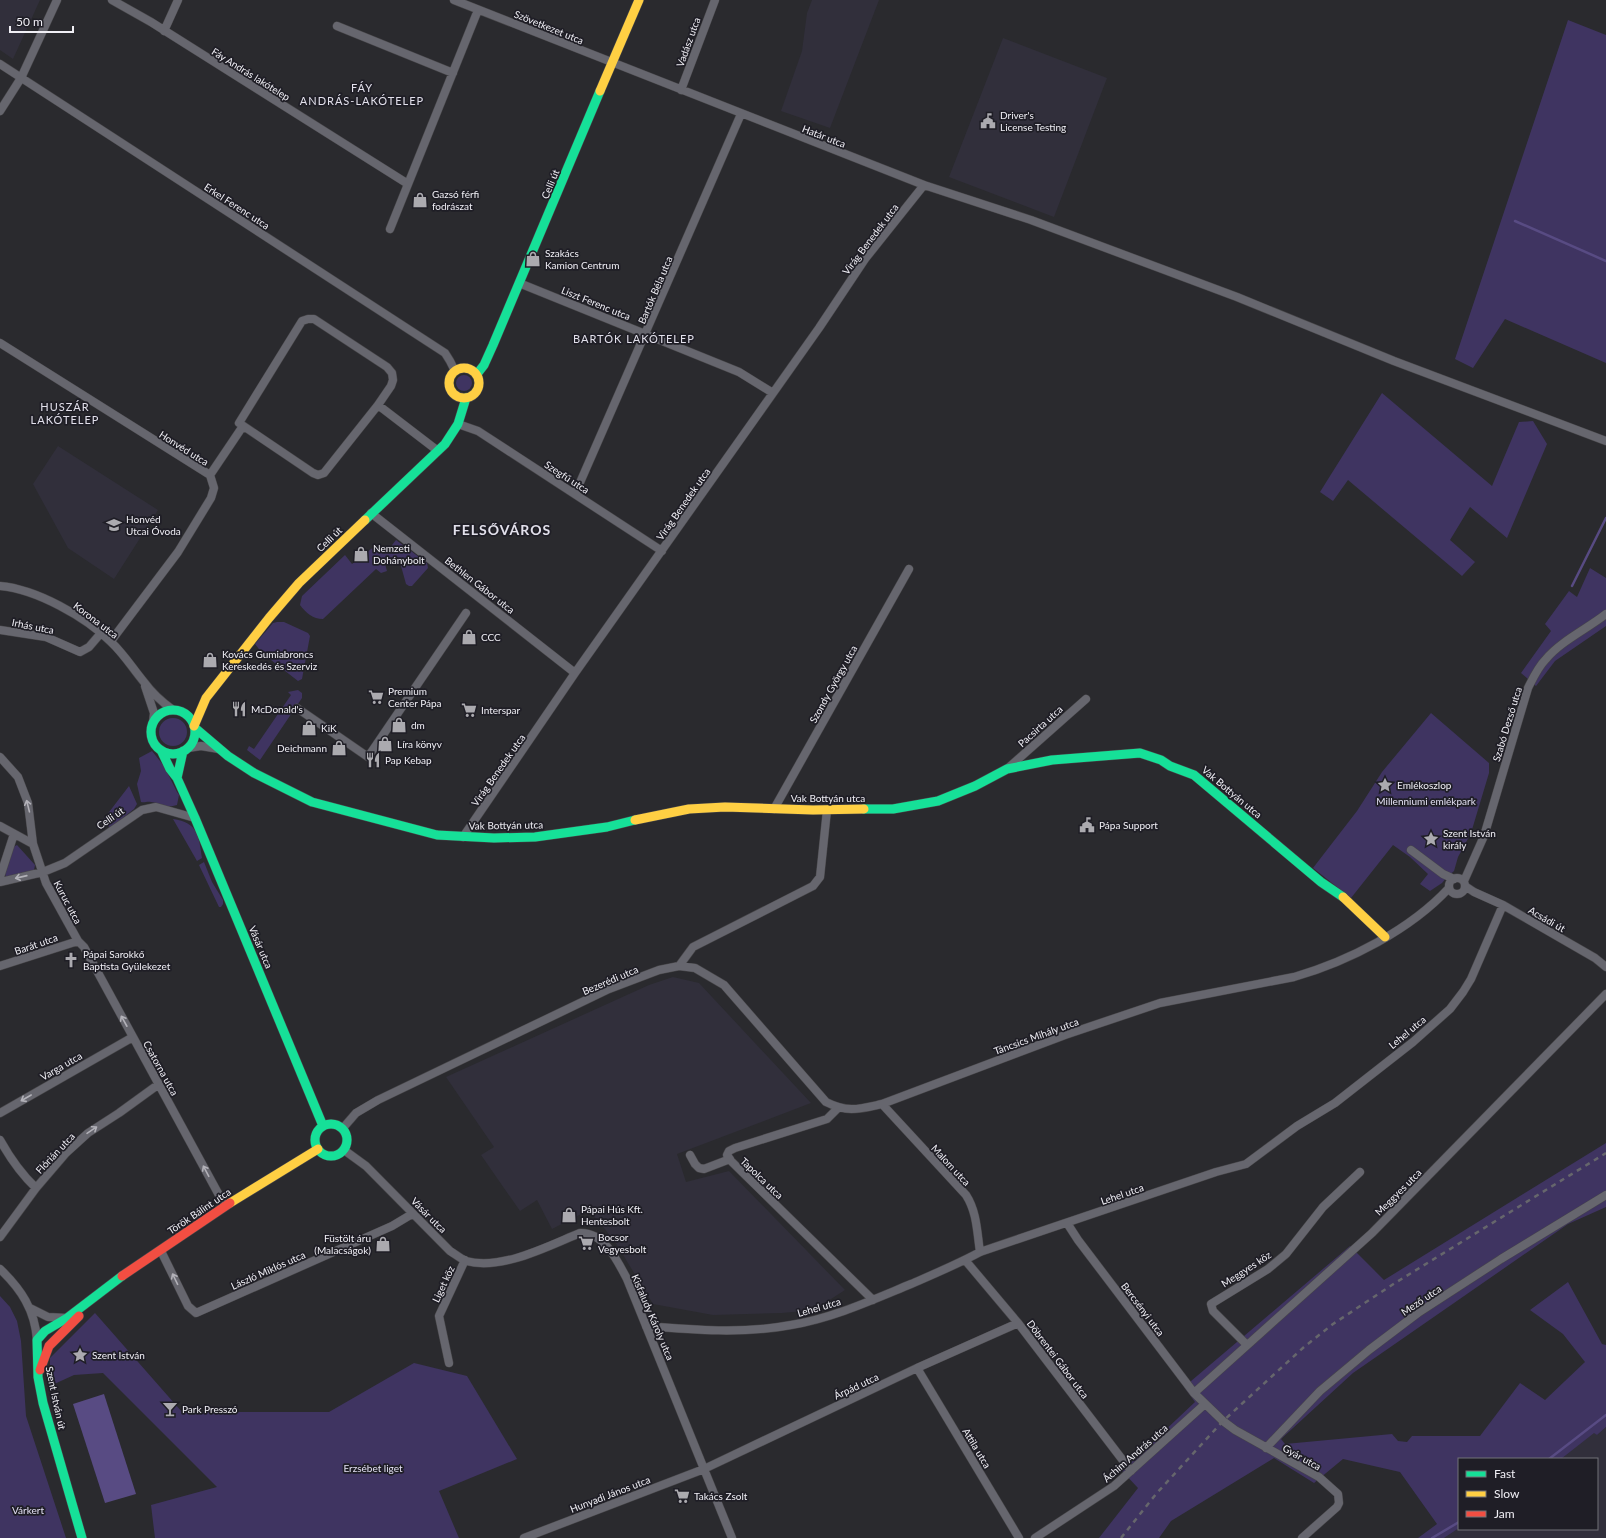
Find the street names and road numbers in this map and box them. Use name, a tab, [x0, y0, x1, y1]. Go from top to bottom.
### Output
street label: Szövetkezet utca	[513, 8, 585, 46]
street label: Vadász utca	[673, 16, 703, 68]
street label: Fáy András lakótelep	[210, 45, 293, 103]
street label: Határ utca	[800, 122, 848, 150]
street label: Celli út	[538, 167, 562, 200]
street label: Erkel Ferenc utca	[202, 180, 272, 232]
street label: Virág Benedek utca	[840, 201, 901, 277]
street label: Bartók Béla utca	[635, 254, 675, 326]
street label: Liszt Ferenc utca	[560, 284, 632, 322]
street label: Honvéd utca	[157, 428, 211, 468]
street label: Szegfű utca	[542, 458, 592, 496]
street label: Virág Benedek utca	[654, 466, 712, 542]
street label: Celli út	[314, 524, 345, 554]
street label: Bethlen Gábor utca	[443, 554, 517, 616]
street label: Korona utca	[71, 599, 121, 641]
street label: Irhás utca	[11, 616, 55, 636]
street label: Szondy György utca	[807, 643, 859, 725]
street label: Szabó Dezső utca	[1490, 685, 1524, 763]
street label: Pacsirta utca	[1015, 703, 1065, 749]
street label: Virág Benedek utca	[469, 732, 527, 808]
street label: Vak Bottyán utca	[1200, 763, 1264, 821]
street label: Vak Bottyán utca	[791, 792, 865, 804]
street label: Celli út	[94, 804, 126, 832]
street label: Vak Bottyán utca	[469, 818, 543, 832]
street label: Kuruc utca	[52, 878, 84, 926]
street label: Acsádi út	[1526, 904, 1568, 935]
street label: Vásár utca	[247, 924, 275, 970]
street label: Barát utca	[13, 931, 59, 957]
street label: Bezerédi utca	[580, 963, 640, 997]
street label: Lehel utca	[1386, 1013, 1428, 1051]
street label: Táncsics Mihály utca	[992, 1015, 1080, 1057]
street label: Csatorna utca	[141, 1039, 181, 1098]
street label: Varga utca	[38, 1049, 84, 1083]
street label: Flórián utca	[33, 1130, 77, 1176]
street label: Malom utca	[929, 1142, 973, 1188]
street label: Tapolca utca	[738, 1155, 786, 1201]
street label: Meggyes utca	[1372, 1166, 1424, 1218]
street label: Lehel utca	[1099, 1181, 1145, 1207]
street label: Török Bálint utca	[165, 1185, 233, 1237]
street label: Vásár utca	[409, 1195, 449, 1235]
street label: László Miklós utca	[229, 1248, 307, 1292]
street label: Meggyes köz	[1219, 1248, 1274, 1290]
street label: Liget köz	[429, 1263, 457, 1304]
street label: Kisfaludy Károly utca	[629, 1272, 677, 1362]
street label: Bercsényi utca	[1119, 1280, 1167, 1338]
street label: Mező utca	[1399, 1282, 1443, 1318]
street label: Lehel utca	[796, 1295, 842, 1319]
street label: Döbrentei Gábor utca	[1025, 1317, 1091, 1401]
street label: Szent István út	[43, 1365, 69, 1431]
street label: Árpád utca	[832, 1370, 880, 1402]
street label: Áchim András utca	[1100, 1422, 1170, 1484]
street label: Attila utca	[960, 1426, 994, 1470]
street label: Gyár utca	[1281, 1442, 1323, 1472]
street label: Hunyadi János utca	[568, 1473, 652, 1515]

